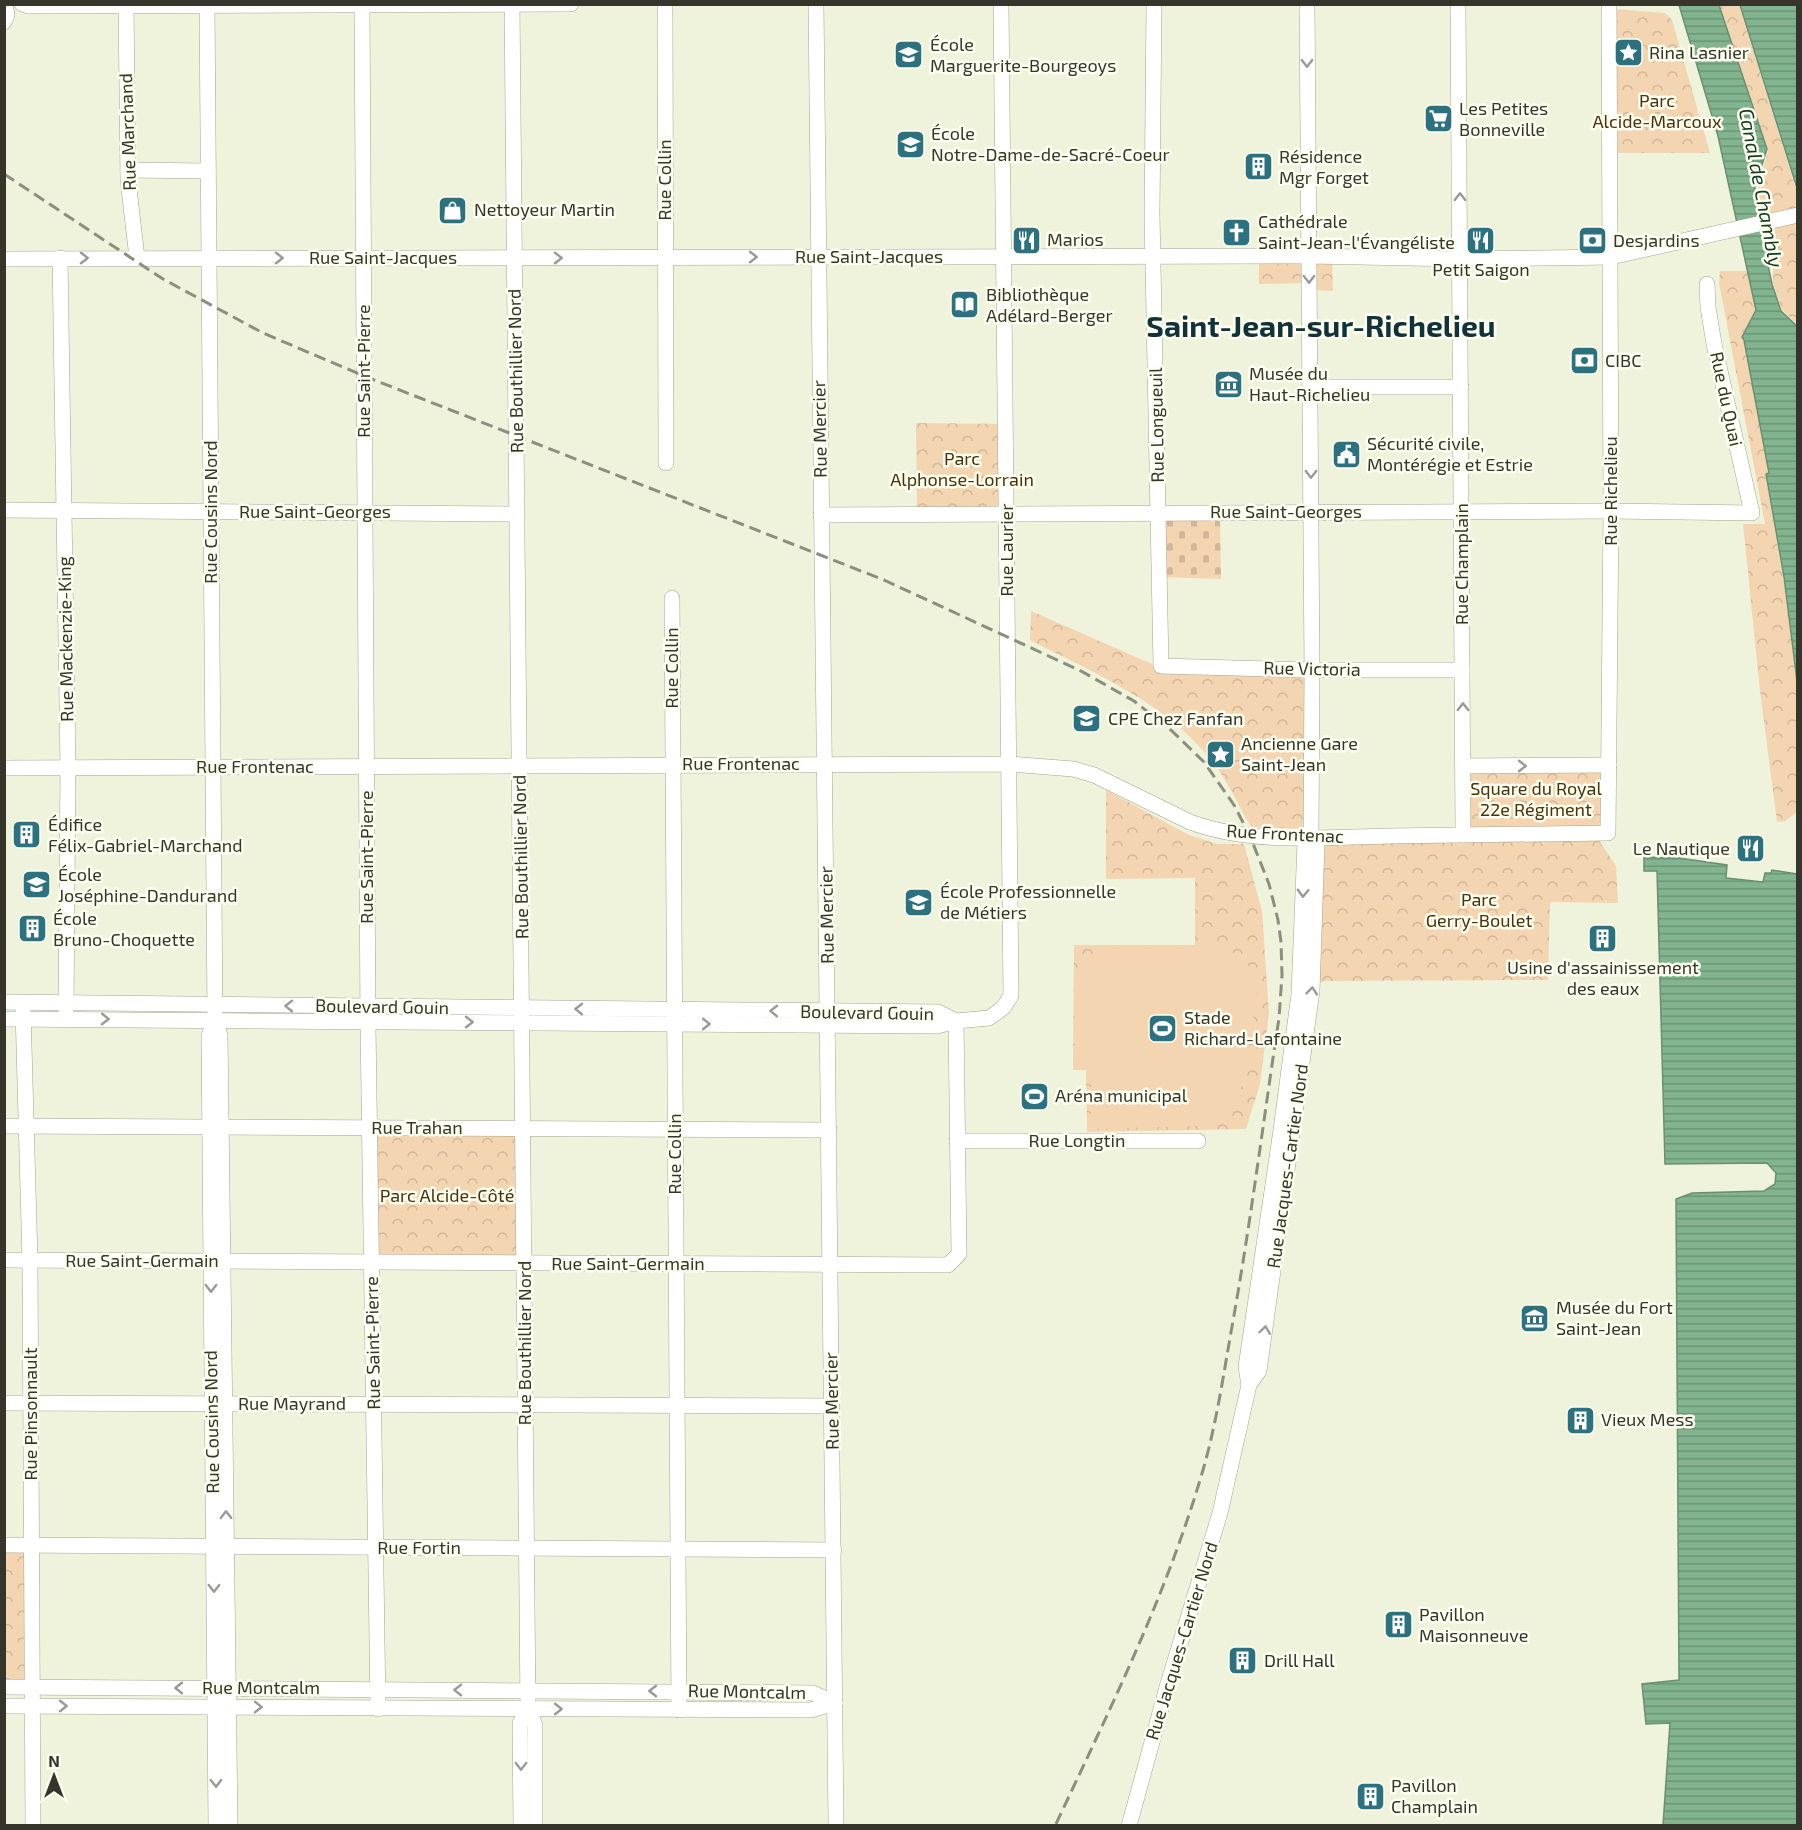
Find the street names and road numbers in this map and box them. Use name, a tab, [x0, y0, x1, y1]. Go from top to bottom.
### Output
street label: Rue Marchand	[114, 73, 140, 191]
street label: Rue Collin	[653, 139, 675, 221]
street label: Rue Saint-Jacques	[795, 245, 943, 267]
street label: Rue Saint-Jacques	[309, 246, 457, 268]
street label: Rue Bouthillier Nord	[503, 289, 527, 453]
street label: Rue Saint-Pierre	[352, 304, 374, 438]
street label: Rue du Quai	[1706, 349, 1748, 448]
street label: Rue Longueuil	[1144, 367, 1168, 483]
street label: Rue Mercier	[807, 380, 831, 478]
street label: Rue Richelieu	[1599, 436, 1621, 546]
street label: Rue Cousins Nord	[199, 440, 221, 584]
street label: Rue Saint-Georges	[239, 500, 391, 522]
street label: Rue Saint-Georges	[1210, 500, 1362, 522]
street label: Rue Laurier	[995, 503, 1017, 597]
street label: Rue Champlain	[1450, 503, 1472, 625]
street label: Rue Mackenzie-King	[53, 556, 77, 722]
street label: Rue Collin	[660, 627, 682, 709]
street label: Rue Victoria	[1263, 656, 1361, 680]
street label: Rue Frontenac	[682, 752, 800, 774]
street label: Rue Frontenac	[196, 755, 314, 777]
street label: Rue Bouthillier Nord	[508, 775, 532, 939]
street label: Rue Saint-Pierre	[355, 790, 377, 924]
street label: Rue Frontenac	[1226, 819, 1345, 847]
street label: Rue Mercier	[814, 866, 838, 964]
street label: Boulevard Gouin	[315, 994, 449, 1018]
street label: Boulevard Gouin	[800, 1000, 934, 1024]
street label: Rue Jacques-Cartier Nord	[1262, 1062, 1312, 1270]
street label: Rue Collin	[663, 1113, 685, 1195]
street label: Rue Trahan	[371, 1116, 463, 1138]
street label: Rue Longtin	[1029, 1129, 1125, 1151]
street label: Rue Saint-Germain	[65, 1249, 219, 1271]
street label: Rue Saint-Germain	[551, 1252, 705, 1274]
street label: Rue Bouthillier Nord	[513, 1261, 535, 1425]
street label: Rue Saint-Pierre	[360, 1276, 384, 1410]
street label: Rue Pinsonnault	[19, 1347, 41, 1481]
street label: Rue Cousins Nord	[199, 1350, 223, 1494]
street label: Rue Mercier	[819, 1352, 843, 1450]
street label: Rue Mayrand	[238, 1392, 346, 1414]
street label: Rue Fortin	[377, 1536, 461, 1558]
street label: Rue Jacques-Cartier Nord	[1140, 1539, 1222, 1743]
street label: Rue Montcalm	[202, 1676, 320, 1698]
street label: Rue Montcalm	[688, 1679, 806, 1703]

